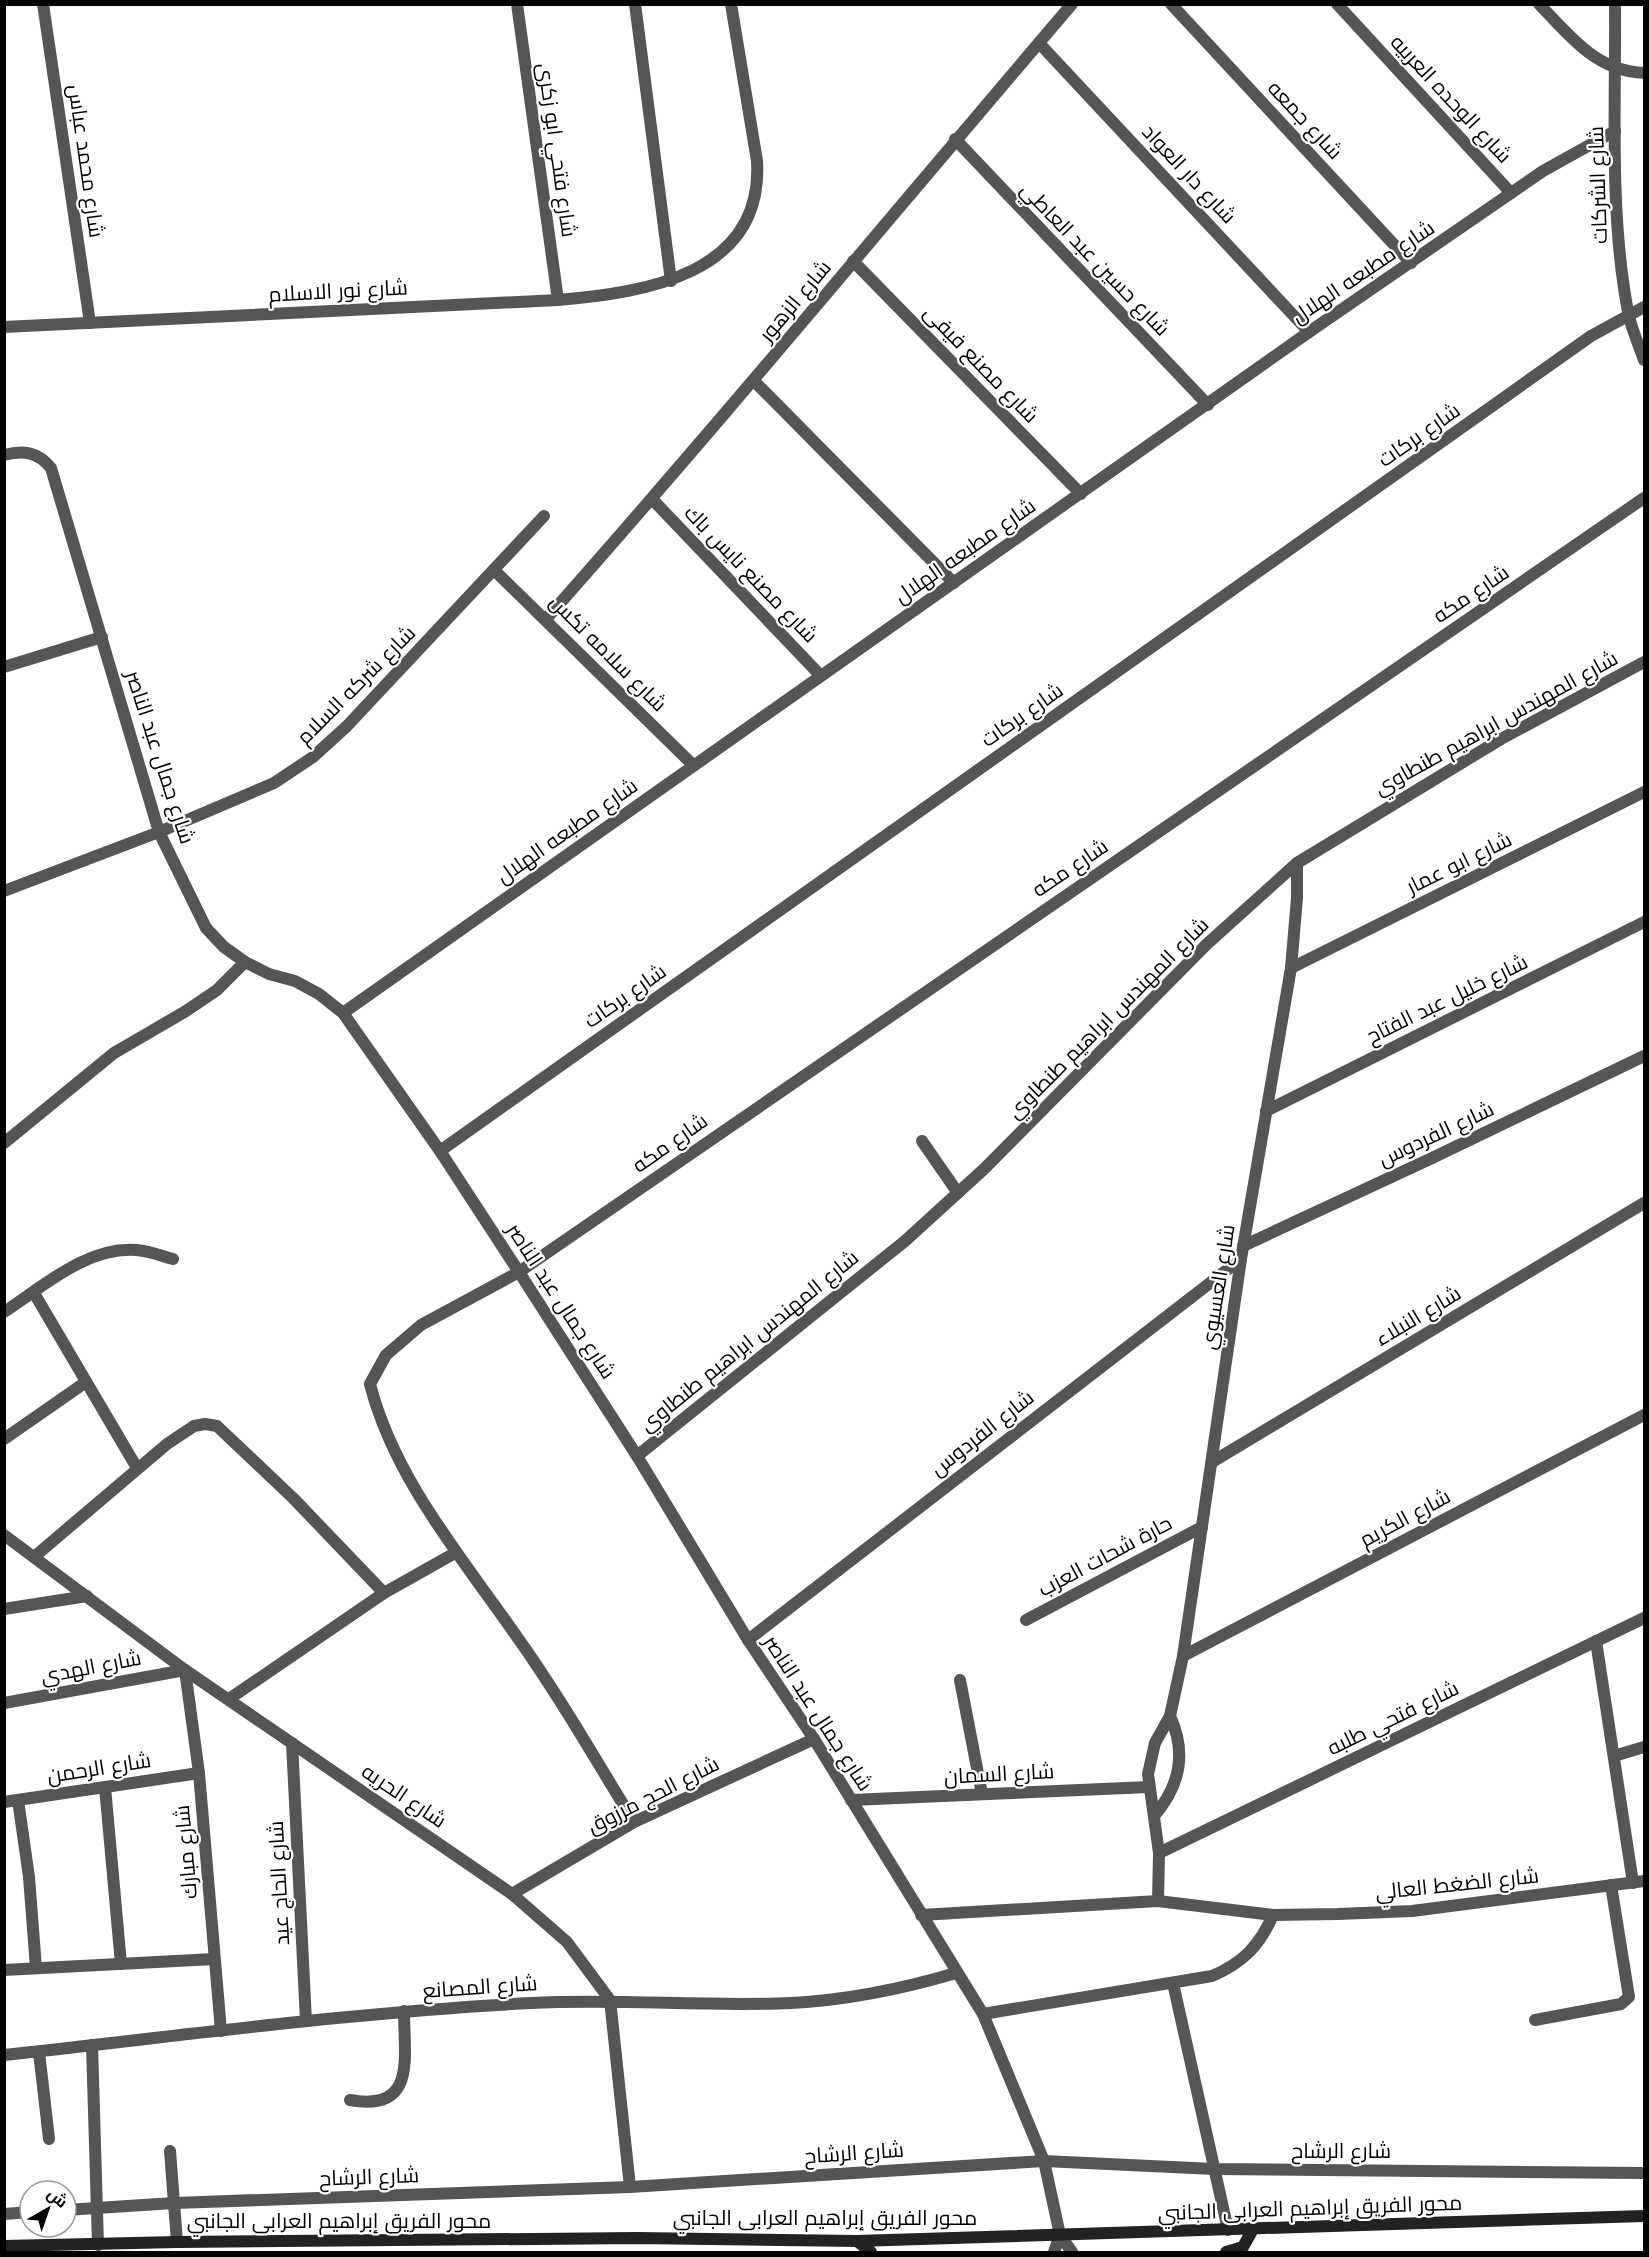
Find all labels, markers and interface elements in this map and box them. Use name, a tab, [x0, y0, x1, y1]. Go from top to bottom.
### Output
street label: شارع الوحده العربيه	[1384, 29, 1517, 169]
street label: شارع فتحي ابو زكرى	[529, 61, 582, 239]
street label: شارع جمعه	[1261, 75, 1348, 165]
street label: شارع محمد عباس	[61, 83, 110, 239]
street label: شارع دار العواد	[1136, 119, 1242, 230]
street label: شارع الشركات	[1583, 126, 1614, 244]
street label: شارع حسين عبد العاطي	[1013, 177, 1175, 343]
street label: شارع مطبعه الهلال	[1287, 215, 1440, 330]
street label: شارع الزهور	[753, 255, 837, 349]
street label: شارع نور الاسلام	[268, 274, 408, 309]
street label: شارع مصنع فيفى	[917, 300, 1044, 429]
street label: شارع بركات	[1373, 397, 1466, 474]
street label: شارع مطبعه الهلال	[889, 493, 1041, 610]
street label: شارع مصنع نايس باك	[678, 500, 823, 649]
street label: شارع مكه	[1428, 559, 1514, 630]
street label: شارع سلامه تكس	[543, 589, 672, 718]
street label: شارع شركه السلام	[291, 620, 422, 751]
street label: شارع المهندس ابراهيم طنطاوي	[1370, 645, 1624, 804]
street label: شارع جمال عبد الناصر	[118, 666, 200, 847]
street label: شارع بركات	[976, 677, 1069, 754]
street label: شارع مطبعه الهلال	[491, 773, 643, 890]
street label: شارع ابو عمار	[1401, 826, 1516, 901]
street label: شارع مكه	[1027, 833, 1113, 904]
street label: شارع المهندس ابراهيم طنطاوي	[1002, 912, 1216, 1126]
street label: شارع خليل عبد الفتاح	[1362, 949, 1532, 1050]
street label: شارع بركات	[579, 958, 672, 1035]
street label: شارع الفردوس	[1374, 1096, 1498, 1173]
street label: شارع مكه	[627, 1108, 713, 1179]
street label: شارع جمال عبد الناصر	[499, 1217, 621, 1384]
street label: شارع العسيوي	[1195, 1222, 1244, 1352]
street label: شارع المهندس ابراهيم طنطاوي	[634, 1244, 866, 1440]
street label: شارع النبلاء	[1370, 1280, 1466, 1353]
street label: شارع الفردوس	[925, 1384, 1040, 1482]
street label: شارع الكريم	[1355, 1483, 1455, 1554]
street label: حارة شحات العزب	[1034, 1510, 1176, 1601]
street label: شارع جمال عبد الناصر	[756, 1629, 878, 1796]
street label: شارع الهدي	[38, 1645, 144, 1692]
street label: شارع فتحي طلبه	[1323, 1675, 1464, 1764]
street label: شارع الرحمن	[45, 1747, 153, 1790]
street label: شارع الحج مرزوق	[583, 1751, 724, 1840]
street label: شارع الحريه	[356, 1758, 451, 1835]
street label: شارع السمان	[943, 1758, 1055, 1791]
street label: شارع مبارك	[169, 1804, 204, 1900]
street label: شارع الحاج عيد	[263, 1820, 296, 1946]
street label: شارع الضغط العالي	[1374, 1862, 1540, 1909]
street label: شارع المصانع	[422, 1970, 538, 2005]
street label: شارع الرشاح	[803, 2137, 905, 2170]
street label: شارع الرشاح	[1291, 2138, 1391, 2165]
street label: شارع الرشاح	[319, 2162, 419, 2193]
north arrow	[18, 2179, 78, 2239]
text: ش	[43, 2183, 72, 2212]
street label: محور الفريق إبراهيم العرابى الجانبي	[1157, 2190, 1463, 2229]
street label: محور الفريق إبراهيم العرابى الجانبي	[673, 2205, 977, 2234]
street label: محور الفريق إبراهيم العرابى الجانبي	[187, 2208, 491, 2237]

